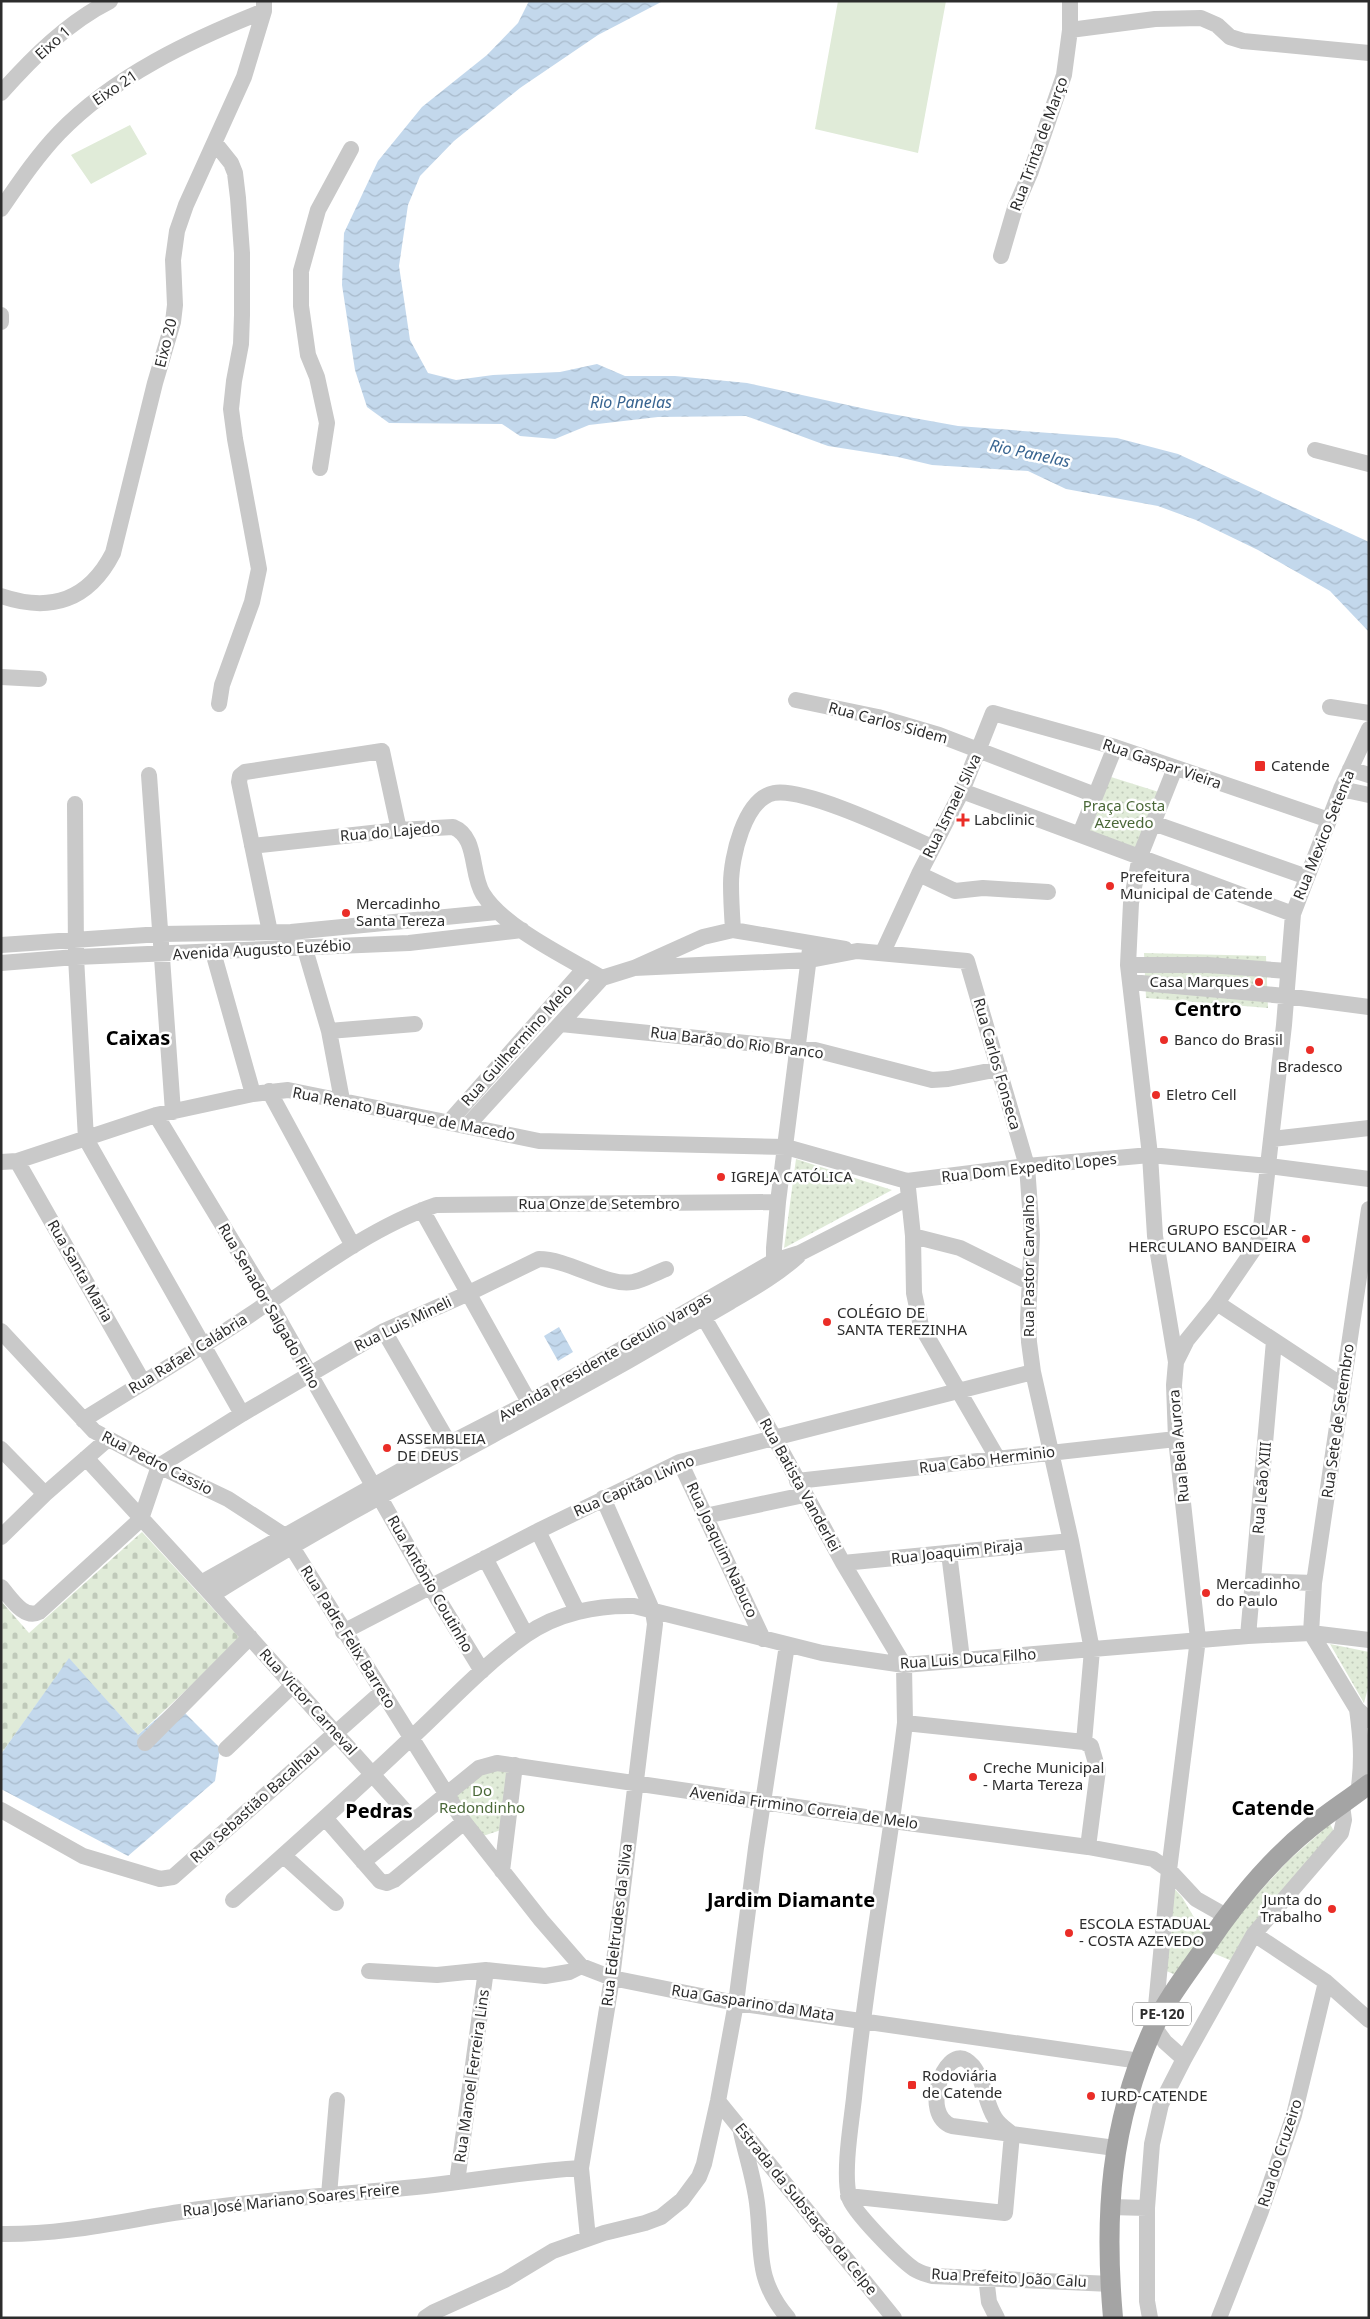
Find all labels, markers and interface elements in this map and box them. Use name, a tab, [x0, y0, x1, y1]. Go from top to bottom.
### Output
street label: Eixo 1	[30, 21, 74, 64]
street label: Eixo 21	[88, 65, 141, 109]
street label: Rua Trinta de Março	[1004, 74, 1072, 213]
street label: Eixo 20	[149, 316, 181, 369]
water label: Rio Panelas	[590, 391, 672, 413]
water label: Rio Panelas	[988, 434, 1072, 472]
street label: Rua Carlos Sidem	[826, 696, 950, 748]
street label: Rua Gaspar Vieira	[1100, 733, 1225, 793]
street label: Rua Ismael Silva	[917, 750, 985, 861]
place label: Catende	[1271, 755, 1330, 775]
marker: Catende	[1253, 759, 1267, 773]
street label: Rua Mexico Setenta	[1288, 767, 1358, 903]
park label: Praça Costa Azevedo	[1083, 795, 1165, 832]
place label: Labclinic	[974, 809, 1035, 829]
marker: Labclinic	[956, 813, 970, 827]
street label: Rua do Lajedo	[339, 817, 441, 845]
place label: Prefeitura Municipal de Catende	[1120, 866, 1273, 903]
marker: Prefeitura Municipal de Catende	[1104, 880, 1116, 892]
place label: Mercadinho Santa Tereza	[356, 893, 445, 930]
marker: Mercadinho Santa Tereza	[340, 907, 352, 919]
street label: Avenida Augusto Euzébio	[172, 934, 352, 964]
place label: Casa Marques	[1150, 971, 1249, 991]
marker: Casa Marques	[1253, 976, 1265, 988]
street label: Rua Guilhermino Melo	[456, 979, 577, 1110]
street label: Rua Carlos Fonseca	[970, 995, 1026, 1132]
district label: Centro	[1174, 995, 1242, 1022]
street label: Rua Barão do Rio Branco	[649, 1021, 825, 1063]
district label: Caixas	[106, 1024, 170, 1051]
place label: Banco do Brasil	[1174, 1029, 1283, 1049]
marker: Banco do Brasil	[1158, 1034, 1170, 1046]
marker: Bradesco	[1304, 1044, 1316, 1056]
place label: Bradesco	[1277, 1056, 1343, 1076]
street label: Rua Renato Buarque de Macedo	[291, 1082, 517, 1144]
place label: Eletro Cell	[1166, 1084, 1237, 1104]
marker: Eletro Cell	[1150, 1089, 1162, 1101]
street label: Rua Dom Expedito Lopes	[940, 1148, 1118, 1186]
place label: IGREJA CATÓLICA	[731, 1166, 853, 1186]
marker: IGREJA CATÓLICA	[715, 1171, 727, 1183]
street label: Rua Onze de Setembro	[518, 1193, 680, 1213]
street label: Rua Pastor Carvalho	[1018, 1195, 1038, 1337]
street label: Rua Santa Maria	[43, 1216, 118, 1325]
street label: Rua Senador Salgado Filho	[214, 1219, 326, 1392]
place label: GRUPO ESCOLAR - HERCULANO BANDEIRA	[1128, 1219, 1296, 1256]
marker: GRUPO ESCOLAR - HERCULANO BANDEIRA	[1300, 1233, 1312, 1245]
street label: Avenida Presidente Getulio Vargas	[495, 1287, 714, 1425]
street label: Rua Luis Mineli	[351, 1291, 455, 1355]
place label: COLÉGIO DE SANTA TEREZINHA	[837, 1302, 968, 1339]
street label: Rua Rafael Calábria	[124, 1309, 251, 1398]
marker: COLÉGIO DE SANTA TEREZINHA	[821, 1316, 833, 1328]
street label: Rua Sete de Setembro	[1316, 1342, 1358, 1499]
street label: Rua Bela Aurora	[1163, 1389, 1193, 1503]
street label: Rua Batista Vanderlei	[756, 1414, 846, 1555]
street label: Rua Pedro Cassio	[99, 1426, 216, 1499]
place label: ASSEMBLEIA DE DEUS	[397, 1428, 486, 1465]
street label: Rua Cabo Herminio	[918, 1441, 1056, 1477]
street label: Rua Leão XIII	[1247, 1441, 1275, 1535]
marker: ASSEMBLEIA DE DEUS	[381, 1442, 393, 1454]
street label: Rua Capitão Livino	[570, 1449, 697, 1521]
street label: Rua Joaquim Nabuco	[683, 1479, 763, 1621]
street label: Rua Antônio Coutinho	[383, 1511, 478, 1656]
street label: Rua Joaquim Piraja	[890, 1534, 1024, 1568]
street label: Rua Padre Felix Barreto	[297, 1561, 401, 1712]
place label: Mercadinho do Paulo	[1216, 1573, 1300, 1610]
marker: Mercadinho do Paulo	[1200, 1587, 1212, 1599]
street label: Rua Luis Duca Filho	[899, 1643, 1037, 1673]
street label: Rua Victor Carneval	[255, 1644, 362, 1759]
street label: Rua Sebastião Bacalhau	[185, 1740, 323, 1867]
place label: Creche Municipal - Marta Tereza	[983, 1757, 1104, 1794]
marker: Creche Municipal - Marta Tereza	[967, 1771, 979, 1783]
park label: Do Redondinho	[439, 1780, 525, 1817]
street label: Avenida Firmino Correia de Melo	[689, 1781, 920, 1833]
district label: Catende	[1231, 1794, 1315, 1821]
district label: Pedras	[345, 1797, 413, 1824]
street label: Rua Edeltrudes da Silva	[596, 1842, 636, 2007]
district label: Jardim Diamante	[705, 1886, 875, 1913]
place label: Junta do Trabalho	[1260, 1889, 1322, 1926]
marker: Junta do Trabalho	[1326, 1903, 1338, 1915]
place label: ESCOLA ESTADUAL - COSTA AZEVEDO	[1079, 1913, 1211, 1950]
marker: ESCOLA ESTADUAL - COSTA AZEVEDO	[1063, 1927, 1075, 1939]
street label: Rua Gasparino da Mata	[670, 1979, 836, 2025]
street label: Rua Manoel Ferreira Lins	[449, 1988, 493, 2164]
road number: PE-120	[1133, 2002, 1191, 2026]
place label: Rodoviária de Catende	[922, 2065, 1002, 2102]
marker: Rodoviária de Catende	[906, 2079, 918, 2091]
place label: IURD-CATENDE	[1101, 2085, 1208, 2105]
marker: IURD-CATENDE	[1085, 2090, 1097, 2102]
street label: Rua do Cruzeiro	[1252, 2096, 1306, 2209]
street label: Estrada da Substação da Celpe	[731, 2118, 882, 2298]
street label: Rua José Mariano Soares Freire	[181, 2178, 400, 2220]
street label: Rua Prefeito João Calu	[931, 2263, 1087, 2291]

